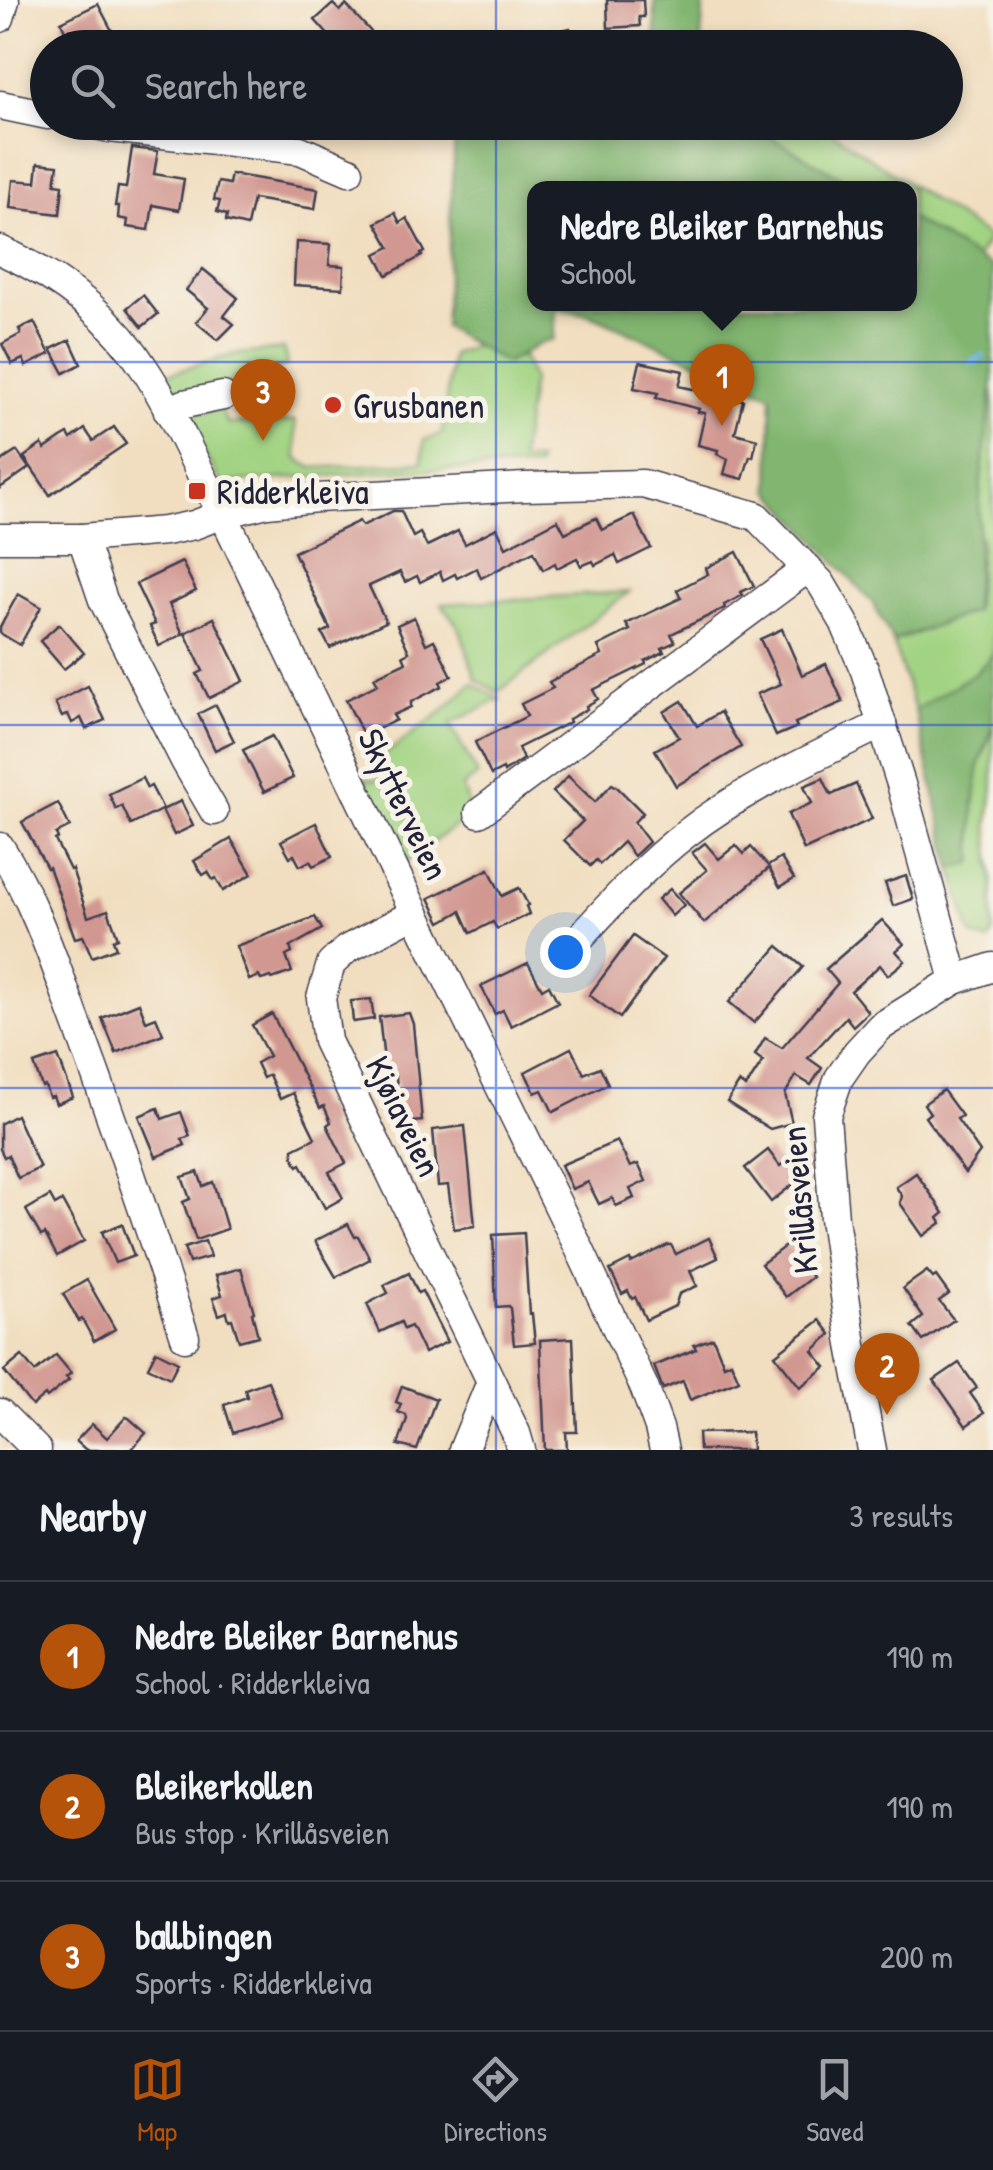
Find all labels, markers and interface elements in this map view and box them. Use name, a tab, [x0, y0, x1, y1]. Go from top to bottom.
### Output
search box	[30, 30, 963, 140]
icon: search	[65, 58, 120, 113]
text: Search here	[145, 59, 307, 111]
popup	[527, 181, 917, 311]
text: Nedre Bleiker Barnehus	[561, 199, 883, 251]
text: School	[561, 251, 635, 294]
pin: 1	[690, 344, 754, 426]
pin: 3	[230, 358, 296, 441]
place label: Grusbanen	[353, 382, 484, 429]
marker: Grusbanen	[322, 394, 344, 416]
place label: Ridderkleiva	[217, 468, 369, 515]
marker: Ridderkleiva	[186, 480, 208, 502]
street label: Skytterveien	[347, 721, 461, 887]
your location	[540, 927, 591, 978]
street label: Kjøiaveien	[355, 1048, 453, 1184]
street label: Krillåsveien	[769, 1125, 829, 1275]
pin: 2	[854, 1332, 920, 1415]
text: Nearby	[40, 1487, 147, 1544]
text: 3 results	[849, 1494, 953, 1537]
text: Nedre Bleiker Barnehus	[135, 1609, 458, 1661]
text: 1	[67, 1635, 78, 1678]
text: 190 m	[886, 1635, 953, 1678]
text: School · Ridderkleiva	[135, 1661, 370, 1704]
text: Bleikerkollen	[135, 1759, 313, 1811]
text: 2	[65, 1785, 80, 1828]
text: 190 m	[886, 1785, 953, 1828]
text: Bus stop · Krillåsveien	[135, 1811, 390, 1854]
text: ballbingen	[135, 1909, 273, 1961]
text: 3	[65, 1935, 80, 1978]
text: 200 m	[880, 1935, 953, 1978]
text: Sports · Ridderkleiva	[135, 1961, 372, 2004]
tab: Map	[130, 2052, 185, 2150]
tab: Directions	[444, 2052, 547, 2150]
tab: Saved	[806, 2052, 863, 2150]

